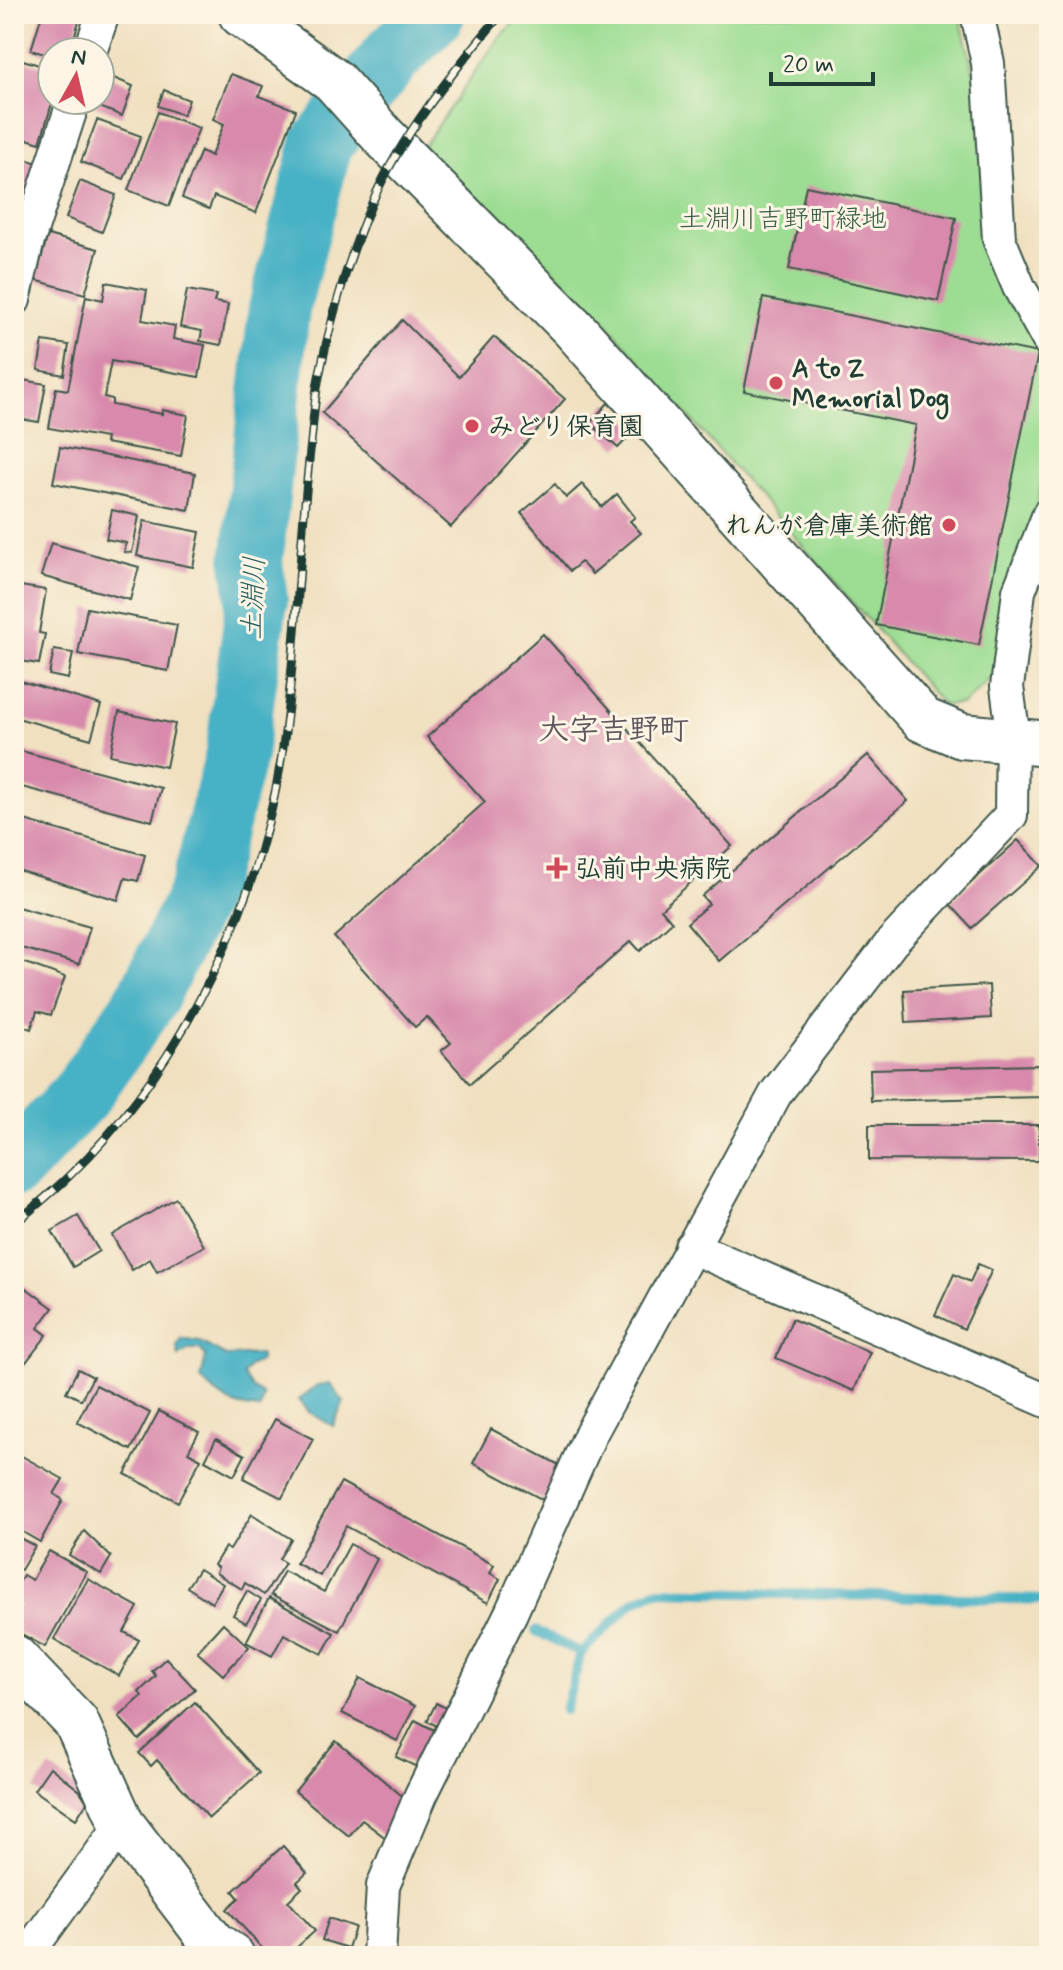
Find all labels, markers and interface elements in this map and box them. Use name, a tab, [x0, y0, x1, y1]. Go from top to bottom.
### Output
north arrow	[36, 36, 116, 116]
scale bar	[771, 36, 873, 86]
text: N	[69, 43, 88, 73]
text: 20 m	[783, 50, 834, 81]
park label: 土淵川吉野町緑地	[679, 203, 887, 237]
place label: A to Z Memorial Dog	[792, 353, 949, 420]
marker: A to Z Memorial Dog	[767, 374, 785, 392]
place label: みどり保育園	[488, 411, 644, 445]
marker: みどり保育園	[463, 417, 481, 435]
place label: れんが倉庫美術館	[725, 510, 933, 544]
marker: れんが倉庫美術館	[940, 516, 958, 534]
water label: 土淵川	[235, 555, 274, 641]
district label: 大字吉野町	[539, 711, 689, 750]
place label: 弘前中央病院	[575, 853, 731, 887]
marker: 弘前中央病院	[546, 857, 568, 879]

